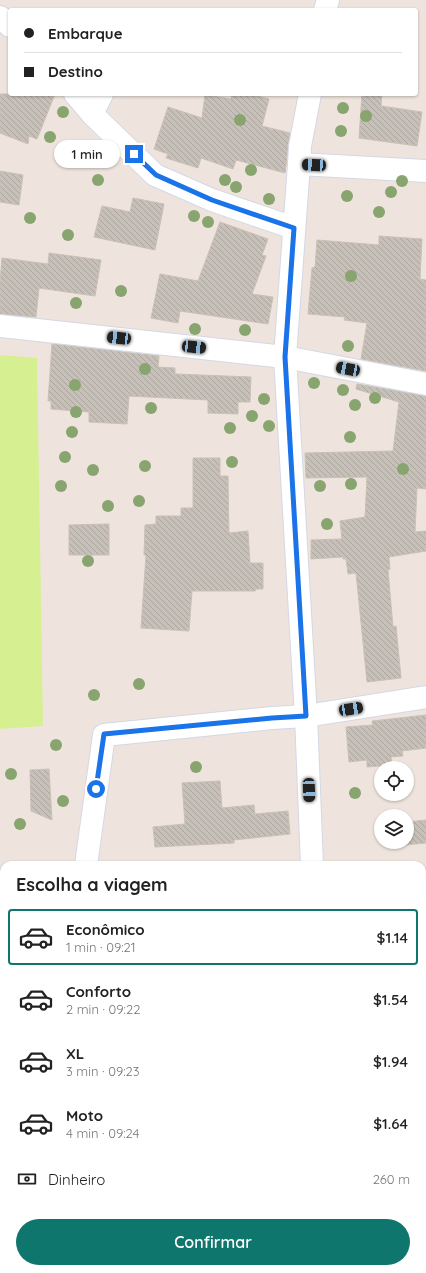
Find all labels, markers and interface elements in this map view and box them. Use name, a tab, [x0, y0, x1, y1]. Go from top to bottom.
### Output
text: Embarque	[48, 24, 123, 43]
text: Destino	[48, 62, 103, 81]
callout: 1 min	[54, 140, 120, 168]
route end	[125, 145, 143, 163]
text: 1 min	[71, 146, 103, 162]
car	[302, 158, 326, 172]
car	[106, 331, 132, 345]
car	[181, 340, 207, 354]
car	[335, 361, 361, 377]
car	[338, 701, 364, 717]
map controls	[374, 761, 414, 849]
button: locate	[374, 761, 414, 801]
car	[303, 778, 315, 802]
route start	[87, 780, 105, 798]
button: layers	[374, 809, 414, 849]
text: Escolha a viagem	[16, 873, 168, 896]
icon: car	[18, 919, 54, 955]
text: Econômico	[66, 920, 145, 939]
text: $1.14	[377, 928, 408, 947]
text: 1 min · 09:21	[66, 939, 136, 955]
icon: car	[18, 981, 54, 1017]
text: Conforto	[66, 982, 131, 1001]
text: $1.54	[373, 990, 408, 1009]
text: 2 min · 09:22	[66, 1001, 140, 1017]
icon: car	[18, 1043, 54, 1079]
text: XL	[66, 1044, 84, 1063]
text: $1.94	[373, 1052, 408, 1071]
text: 3 min · 09:23	[66, 1063, 140, 1079]
icon: car	[18, 1105, 54, 1141]
text: Moto	[66, 1106, 103, 1125]
text: $1.64	[373, 1114, 408, 1133]
text: 4 min · 09:24	[66, 1125, 139, 1141]
icon: cash	[16, 1168, 38, 1190]
text: Dinheiro	[48, 1170, 105, 1189]
text: 260 m	[373, 1171, 410, 1187]
button: Confirmar	[16, 1219, 410, 1265]

